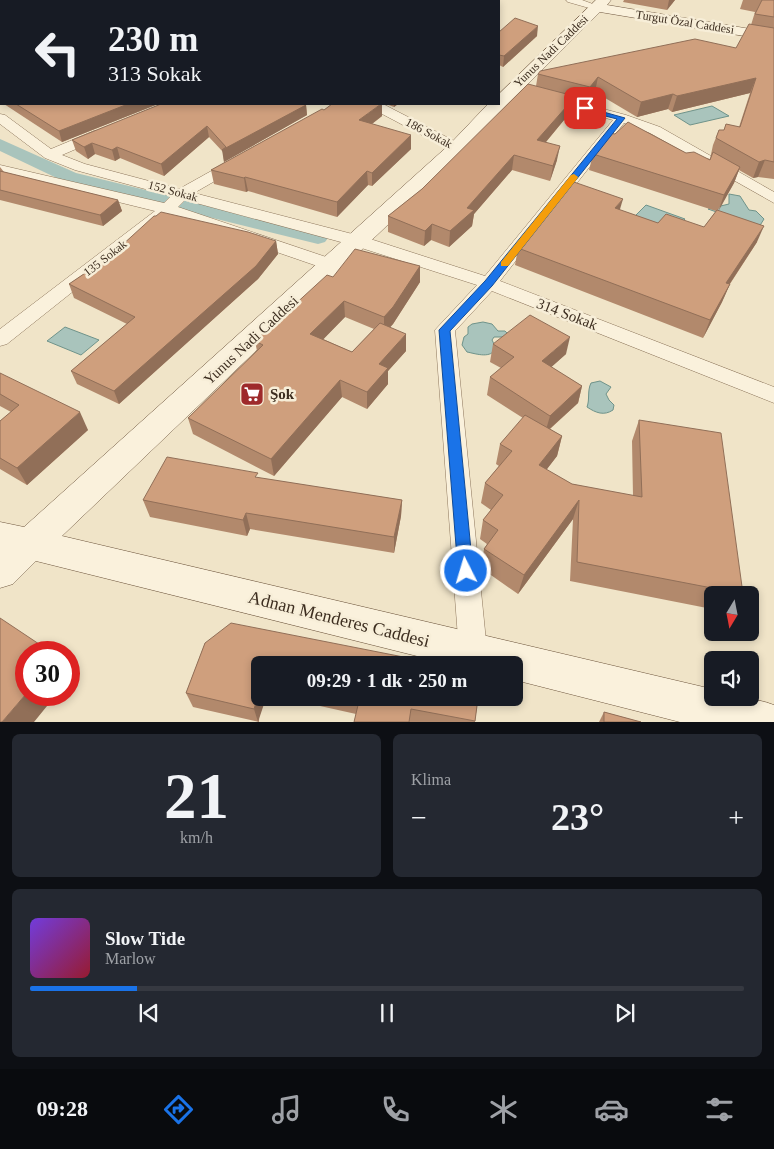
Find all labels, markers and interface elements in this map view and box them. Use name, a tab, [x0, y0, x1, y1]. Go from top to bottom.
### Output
street label: Turgut Özal Caddesi	[635, 7, 736, 37]
street label: Yunus Nadi Caddesi	[511, 11, 592, 90]
icon: left	[25, 20, 90, 85]
text: 230 m	[108, 20, 198, 59]
text: 313 Sokak	[108, 61, 202, 86]
pin	[564, 87, 606, 129]
icon: arrive	[571, 94, 599, 122]
street label: 186 Sokak	[403, 115, 455, 151]
street label: 152 Sokak	[147, 178, 199, 204]
street label: 135 Sokak	[81, 237, 129, 279]
street label: Yunus Nadi Caddesi	[201, 292, 301, 388]
street label: 314 Sokak	[534, 295, 600, 333]
supermarket icon: Şok	[239, 381, 265, 407]
place label: Şok	[270, 386, 295, 402]
position arrow	[439, 544, 491, 596]
north arrow	[704, 586, 759, 641]
map controls	[704, 586, 759, 706]
street label: Adnan Menderes Caddesi	[246, 587, 432, 651]
speed limit sign: 30	[15, 641, 80, 706]
button: sound	[704, 651, 759, 706]
text: 09:29 · 1 dk · 250 m	[307, 670, 467, 691]
text: 21	[164, 760, 229, 832]
text: Klima	[411, 771, 451, 788]
text: 23°	[551, 796, 604, 838]
text: −	[411, 802, 427, 833]
text: +	[728, 802, 744, 833]
text: km/h	[180, 829, 213, 846]
text: Slow Tide	[105, 928, 185, 949]
text: Marlow	[105, 950, 156, 967]
icon: previous	[135, 999, 163, 1027]
icon: pause	[373, 999, 401, 1027]
icon: next	[611, 999, 639, 1027]
icon: directions	[161, 1092, 196, 1127]
icon: music	[269, 1092, 304, 1127]
icon: phone	[378, 1092, 413, 1127]
icon: climate	[486, 1092, 521, 1127]
icon: car	[594, 1092, 629, 1127]
icon: filters	[702, 1092, 737, 1127]
text: 09:28	[37, 1096, 88, 1121]

